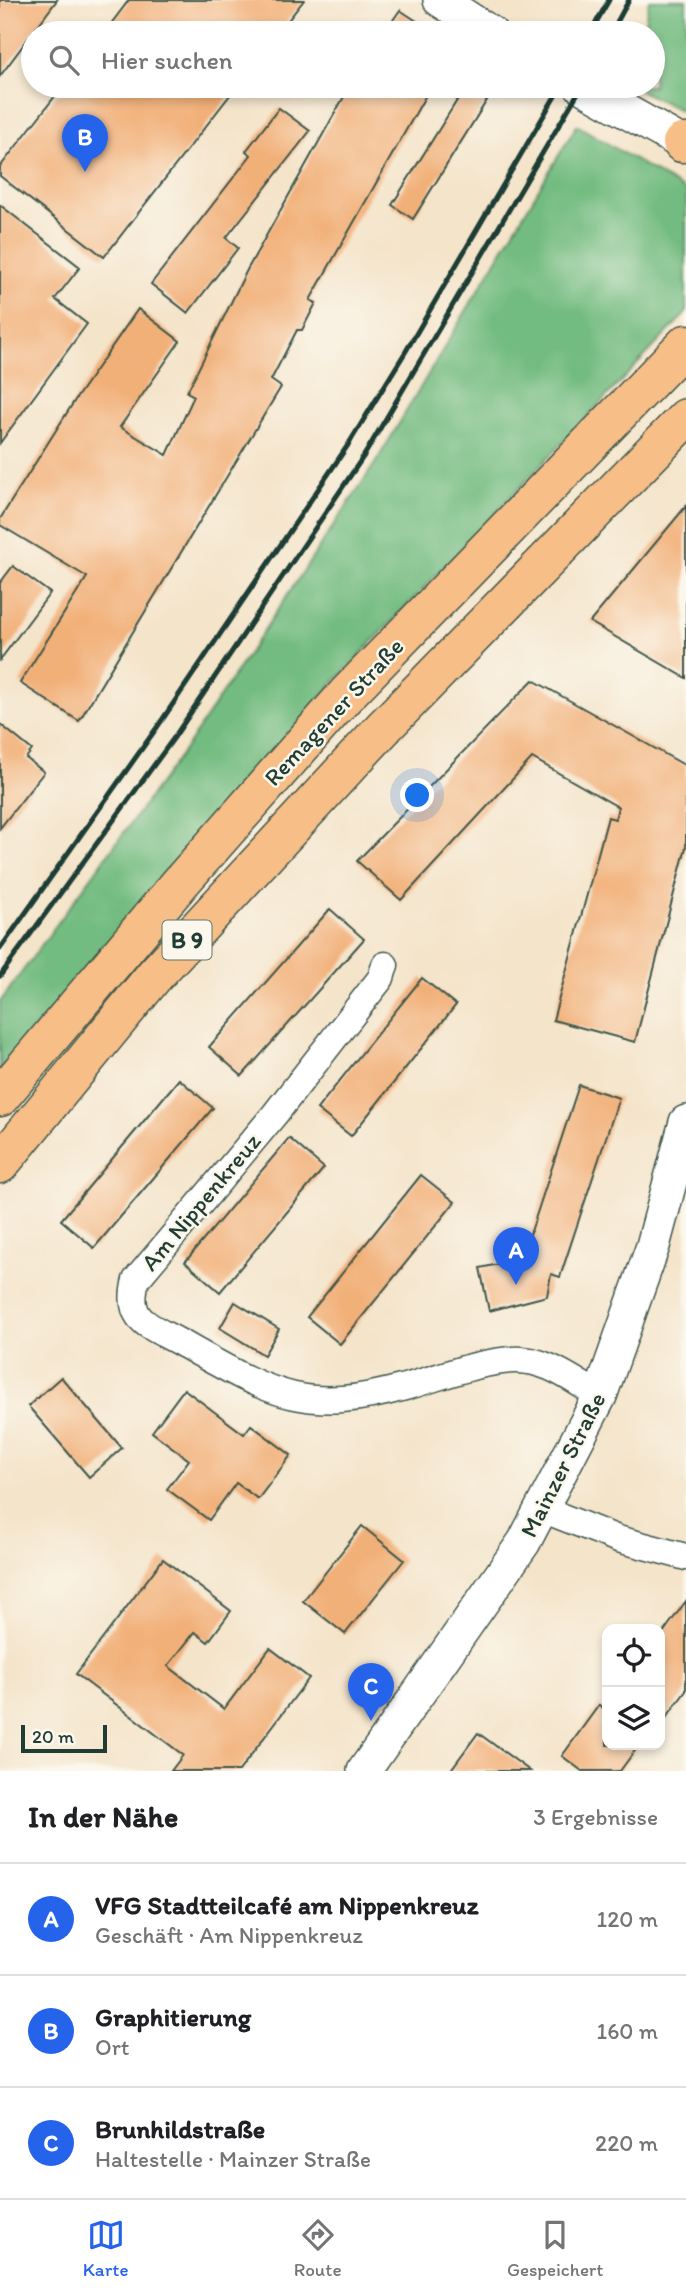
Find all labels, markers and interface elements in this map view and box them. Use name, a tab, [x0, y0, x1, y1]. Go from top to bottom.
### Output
search box	[21, 21, 665, 98]
icon: search	[45, 41, 83, 79]
text: Hier suchen	[101, 44, 233, 76]
pin: B	[62, 114, 108, 172]
street label: Remagener Straße	[258, 632, 410, 792]
your location	[400, 778, 434, 812]
road number: B 9	[162, 920, 212, 959]
street label: Am Nippenkreuz	[135, 1127, 267, 1276]
pin: A	[493, 1227, 539, 1285]
street label: Mainzer Straße	[514, 1388, 611, 1542]
map controls	[602, 1624, 665, 1750]
button: locate	[602, 1624, 665, 1687]
pin: C	[348, 1663, 394, 1721]
button: layers	[602, 1687, 665, 1750]
scale bar	[21, 1722, 107, 1754]
text: 20 m	[32, 1725, 74, 1748]
text: In der Nähe	[28, 1798, 178, 1835]
text: 3 Ergebnisse	[533, 1803, 658, 1831]
text: VFG Stadtteilcafé am Nippenkreuz	[95, 1889, 479, 1921]
text: A	[44, 1905, 58, 1933]
text: 120 m	[597, 1905, 658, 1933]
text: Geschäft · Am Nippenkreuz	[95, 1921, 363, 1949]
text: Graphitierung	[95, 2001, 251, 2033]
text: B	[44, 2017, 58, 2045]
text: 160 m	[596, 2017, 658, 2045]
text: Ort	[95, 2033, 129, 2061]
text: Brunhildstraße	[95, 2113, 265, 2145]
text: C	[44, 2129, 58, 2157]
text: 220 m	[595, 2129, 658, 2157]
text: Haltestelle · Mainzer Straße	[95, 2145, 371, 2173]
tab: Karte	[83, 2216, 128, 2281]
tab: Route	[294, 2216, 342, 2281]
tab: Gespeichert	[507, 2216, 603, 2281]

